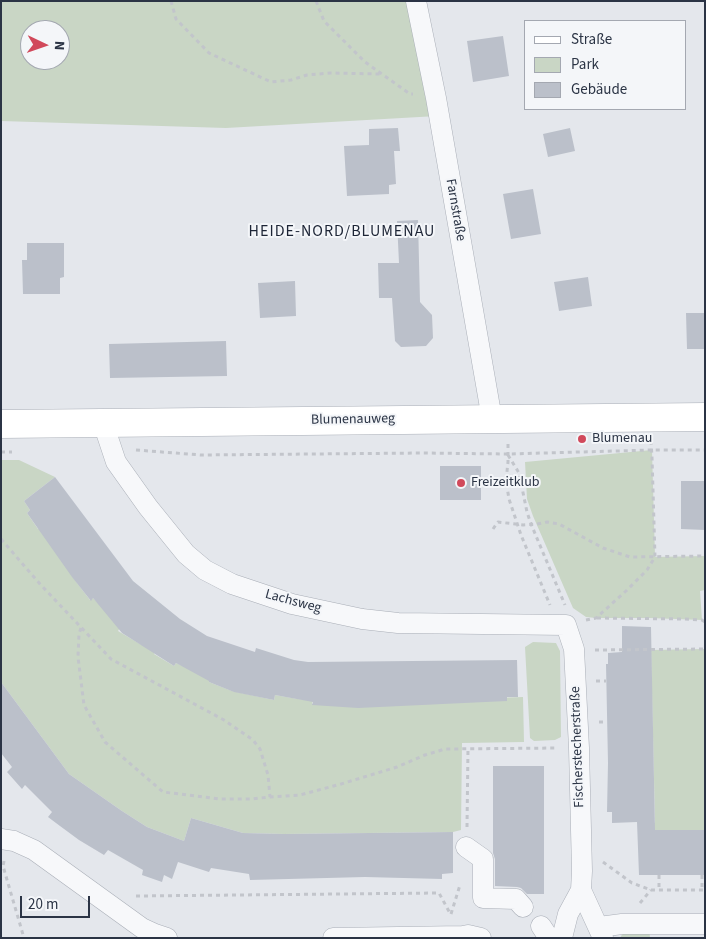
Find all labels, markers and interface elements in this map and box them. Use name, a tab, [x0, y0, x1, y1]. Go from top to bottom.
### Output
north arrow	[20, 20, 70, 70]
legend	[524, 20, 686, 110]
text: Straße	[571, 29, 612, 50]
text: N	[49, 41, 69, 51]
text: Park	[571, 54, 599, 75]
text: Gebäude	[571, 79, 627, 100]
street label: Farnstraße	[441, 178, 469, 242]
district label: HEIDE-NORD/BLUMENAU	[246, 222, 438, 242]
street label: Blumenauweg	[311, 411, 395, 429]
place label: Blumenau	[592, 431, 652, 447]
marker: Blumenau	[576, 433, 588, 445]
place label: Freizeitklub	[471, 475, 540, 491]
marker: Freizeitklub	[455, 477, 467, 489]
street label: Lachsweg	[263, 586, 323, 618]
street label: Fischerstecherstraße	[567, 686, 589, 808]
scale bar	[22, 886, 92, 918]
text: 20 m	[28, 894, 58, 915]

